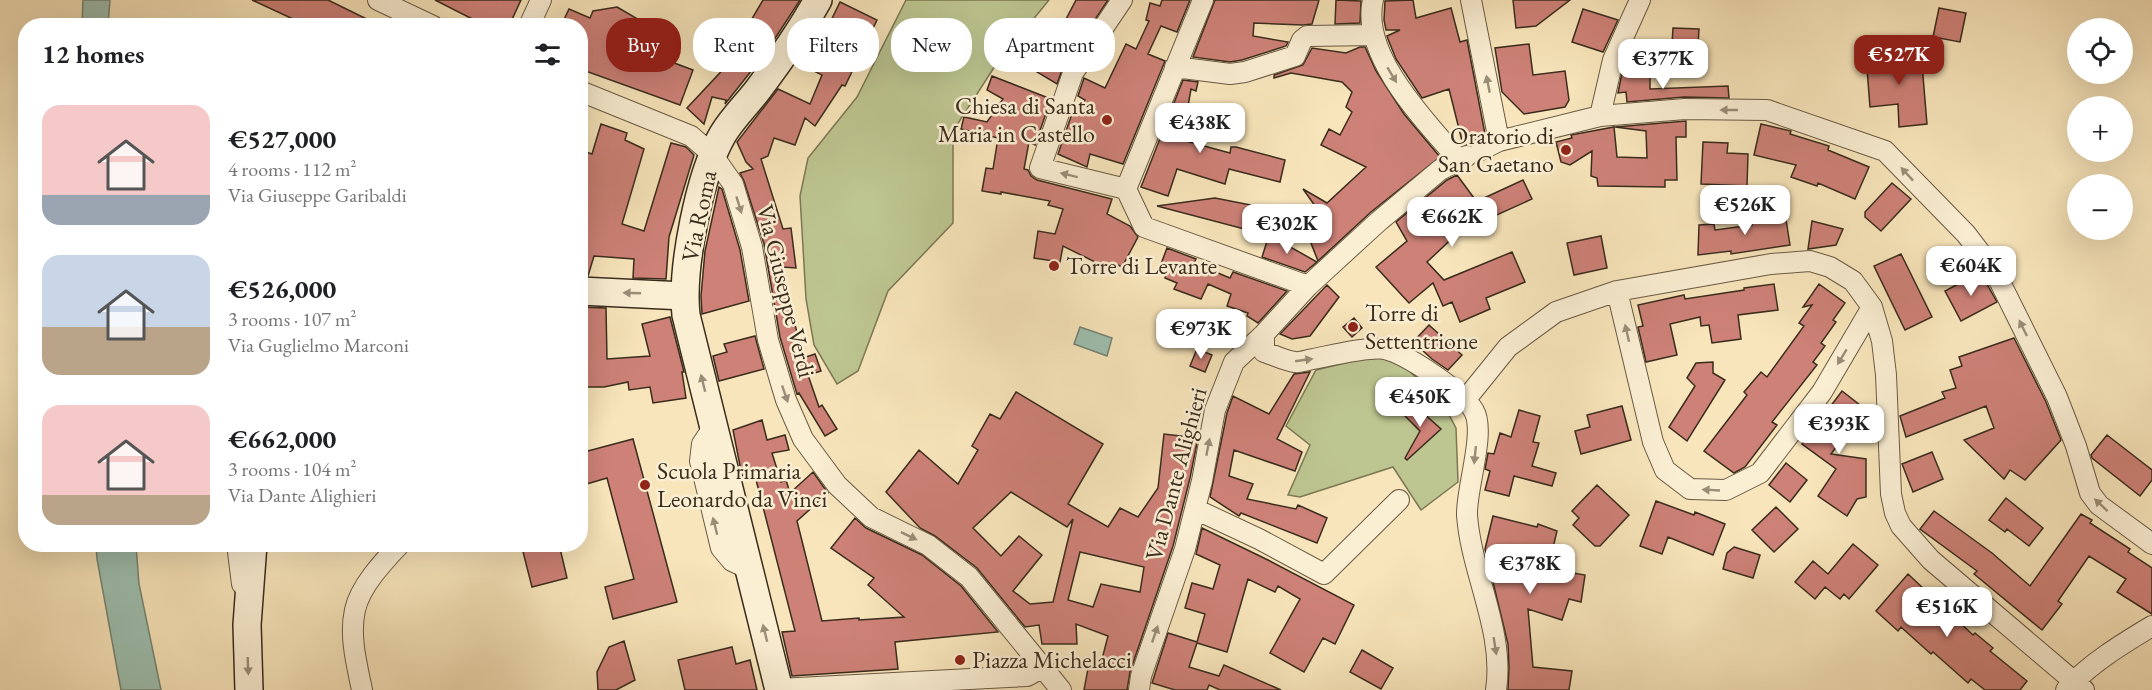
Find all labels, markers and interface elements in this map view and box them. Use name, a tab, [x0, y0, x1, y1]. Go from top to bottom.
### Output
chip: Buy	[606, 18, 681, 72]
chip: Rent	[693, 18, 775, 72]
chip: Filters	[787, 18, 879, 72]
chip: New	[891, 18, 972, 72]
chip: Apartment	[984, 18, 1115, 72]
map controls	[2067, 18, 2133, 240]
button: locate	[2067, 18, 2133, 84]
pin: €527K	[1857, 35, 1941, 86]
text: 12 homes	[42, 37, 144, 71]
icon: filters	[531, 38, 564, 71]
pin: €377K	[1621, 39, 1705, 90]
text: €527K	[1868, 41, 1930, 67]
text: €377K	[1632, 45, 1694, 71]
one-way arrow	[1386, 67, 1397, 83]
one-way arrow	[1483, 74, 1492, 93]
place label: Chiesa di Santa Maria in Castello	[938, 90, 1095, 149]
button: +	[2067, 96, 2133, 162]
pin: €438K	[1158, 103, 1242, 154]
one-way arrow	[1719, 105, 1738, 115]
text: €438K	[1169, 109, 1231, 135]
marker: Chiesa di Santa Maria in Castello	[1100, 113, 1114, 127]
place label: Oratorio di San Gaetano	[1438, 120, 1554, 179]
text: €527,000	[228, 122, 336, 156]
icon: home	[90, 129, 162, 201]
marker: Oratorio di San Gaetano	[1559, 143, 1573, 157]
text: 4 rooms · 112 m²	[228, 156, 356, 182]
street label: Via Roma	[674, 167, 723, 265]
one-way arrow	[1900, 168, 1914, 182]
one-way arrow	[1060, 169, 1078, 179]
button: −	[2067, 174, 2133, 240]
text: Via Giuseppe Garibaldi	[228, 182, 407, 208]
pin: €526K	[1703, 185, 1787, 236]
text: €526K	[1714, 191, 1776, 217]
one-way arrow	[735, 196, 744, 214]
pin: €662K	[1410, 197, 1494, 248]
street label: Via Giuseppe Verdi	[750, 201, 823, 381]
text: €662K	[1421, 203, 1483, 229]
pin: €302K	[1245, 204, 1329, 255]
text: €302K	[1256, 210, 1318, 236]
pin: €604K	[1929, 246, 2013, 297]
place label: Torre di Levante	[1066, 250, 1217, 281]
text: €604K	[1940, 252, 2002, 278]
marker: Torre di Levante	[1047, 259, 1061, 273]
text: €526,000	[228, 272, 336, 306]
icon: home	[90, 279, 162, 351]
one-way arrow	[623, 289, 642, 298]
place label: Torre di Settentrione	[1365, 297, 1478, 356]
text: 3 rooms · 107 m²	[228, 306, 356, 332]
pin: €973K	[1159, 309, 1243, 360]
text: €973K	[1170, 315, 1232, 341]
marker: Torre di Settentrione	[1346, 320, 1360, 334]
one-way arrow	[2018, 320, 2028, 337]
one-way arrow	[1622, 324, 1632, 342]
text: Via Guglielmo Marconi	[228, 332, 409, 358]
one-way arrow	[1837, 349, 1848, 365]
one-way arrow	[1294, 356, 1313, 365]
one-way arrow	[697, 374, 707, 392]
pin: €450K	[1378, 377, 1462, 428]
text: €450K	[1389, 383, 1451, 409]
street label: Via Dante Alighieri	[1137, 384, 1214, 564]
one-way arrow	[781, 385, 790, 403]
pin: €393K	[1797, 404, 1881, 455]
text: €393K	[1808, 410, 1870, 436]
text: €662,000	[228, 422, 336, 456]
icon: home	[90, 429, 162, 501]
one-way arrow	[1204, 437, 1213, 456]
one-way arrow	[1470, 445, 1480, 464]
place label: Scuola Primaria Leonardo da Vinci	[657, 455, 828, 514]
text: 3 rooms · 104 m²	[228, 456, 356, 482]
marker: Scuola Primaria Leonardo da Vinci	[638, 478, 652, 492]
text: Via Dante Alighieri	[228, 482, 376, 508]
one-way arrow	[1702, 485, 1721, 494]
one-way arrow	[2094, 498, 2109, 512]
one-way arrow	[710, 517, 720, 535]
one-way arrow	[901, 531, 918, 540]
pin: €378K	[1488, 544, 1572, 595]
text: €378K	[1499, 550, 1561, 576]
pin: €516K	[1905, 587, 1989, 638]
text: €516K	[1916, 593, 1978, 619]
one-way arrow	[759, 624, 769, 642]
one-way arrow	[1151, 625, 1161, 643]
one-way arrow	[1490, 637, 1499, 656]
place label: Piazza Michelacci	[972, 644, 1132, 675]
marker: Piazza Michelacci	[953, 653, 967, 667]
one-way arrow	[244, 656, 253, 675]

